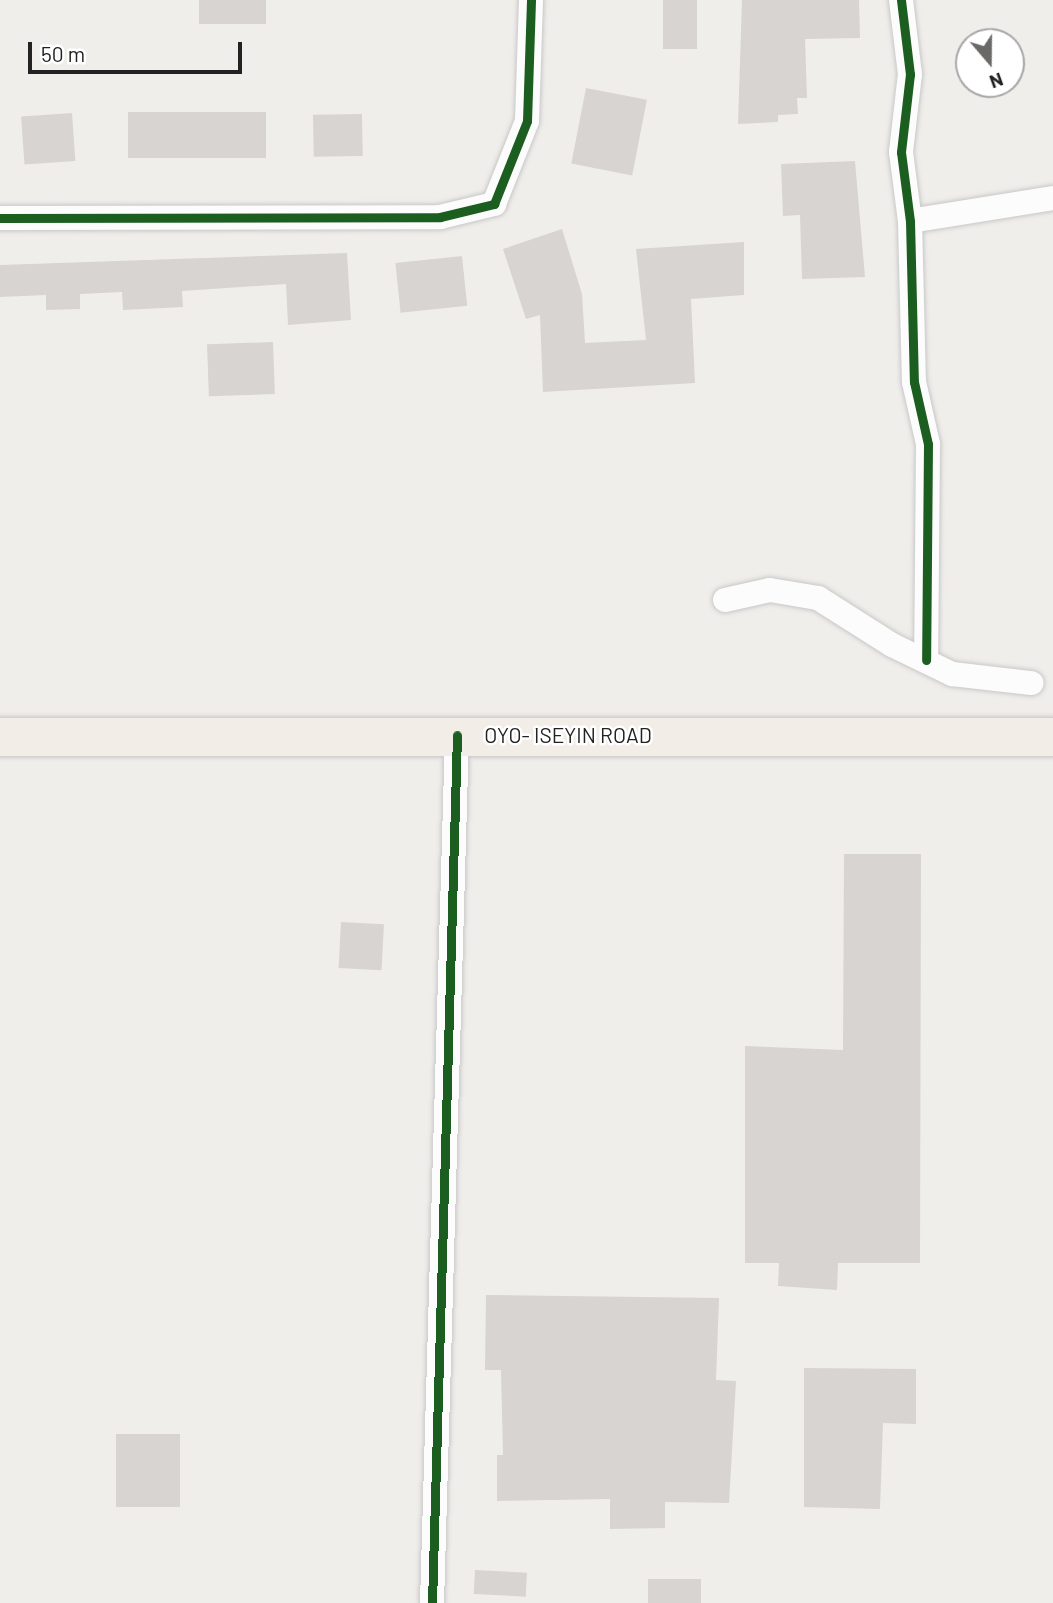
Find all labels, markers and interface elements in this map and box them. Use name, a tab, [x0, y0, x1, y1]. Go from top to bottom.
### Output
scale bar	[32, 28, 245, 72]
north arrow	[955, 28, 1025, 98]
text: 50 m	[41, 41, 85, 66]
text: N	[987, 68, 1007, 94]
street label: OYO- ISEYIN ROAD	[484, 722, 652, 748]

